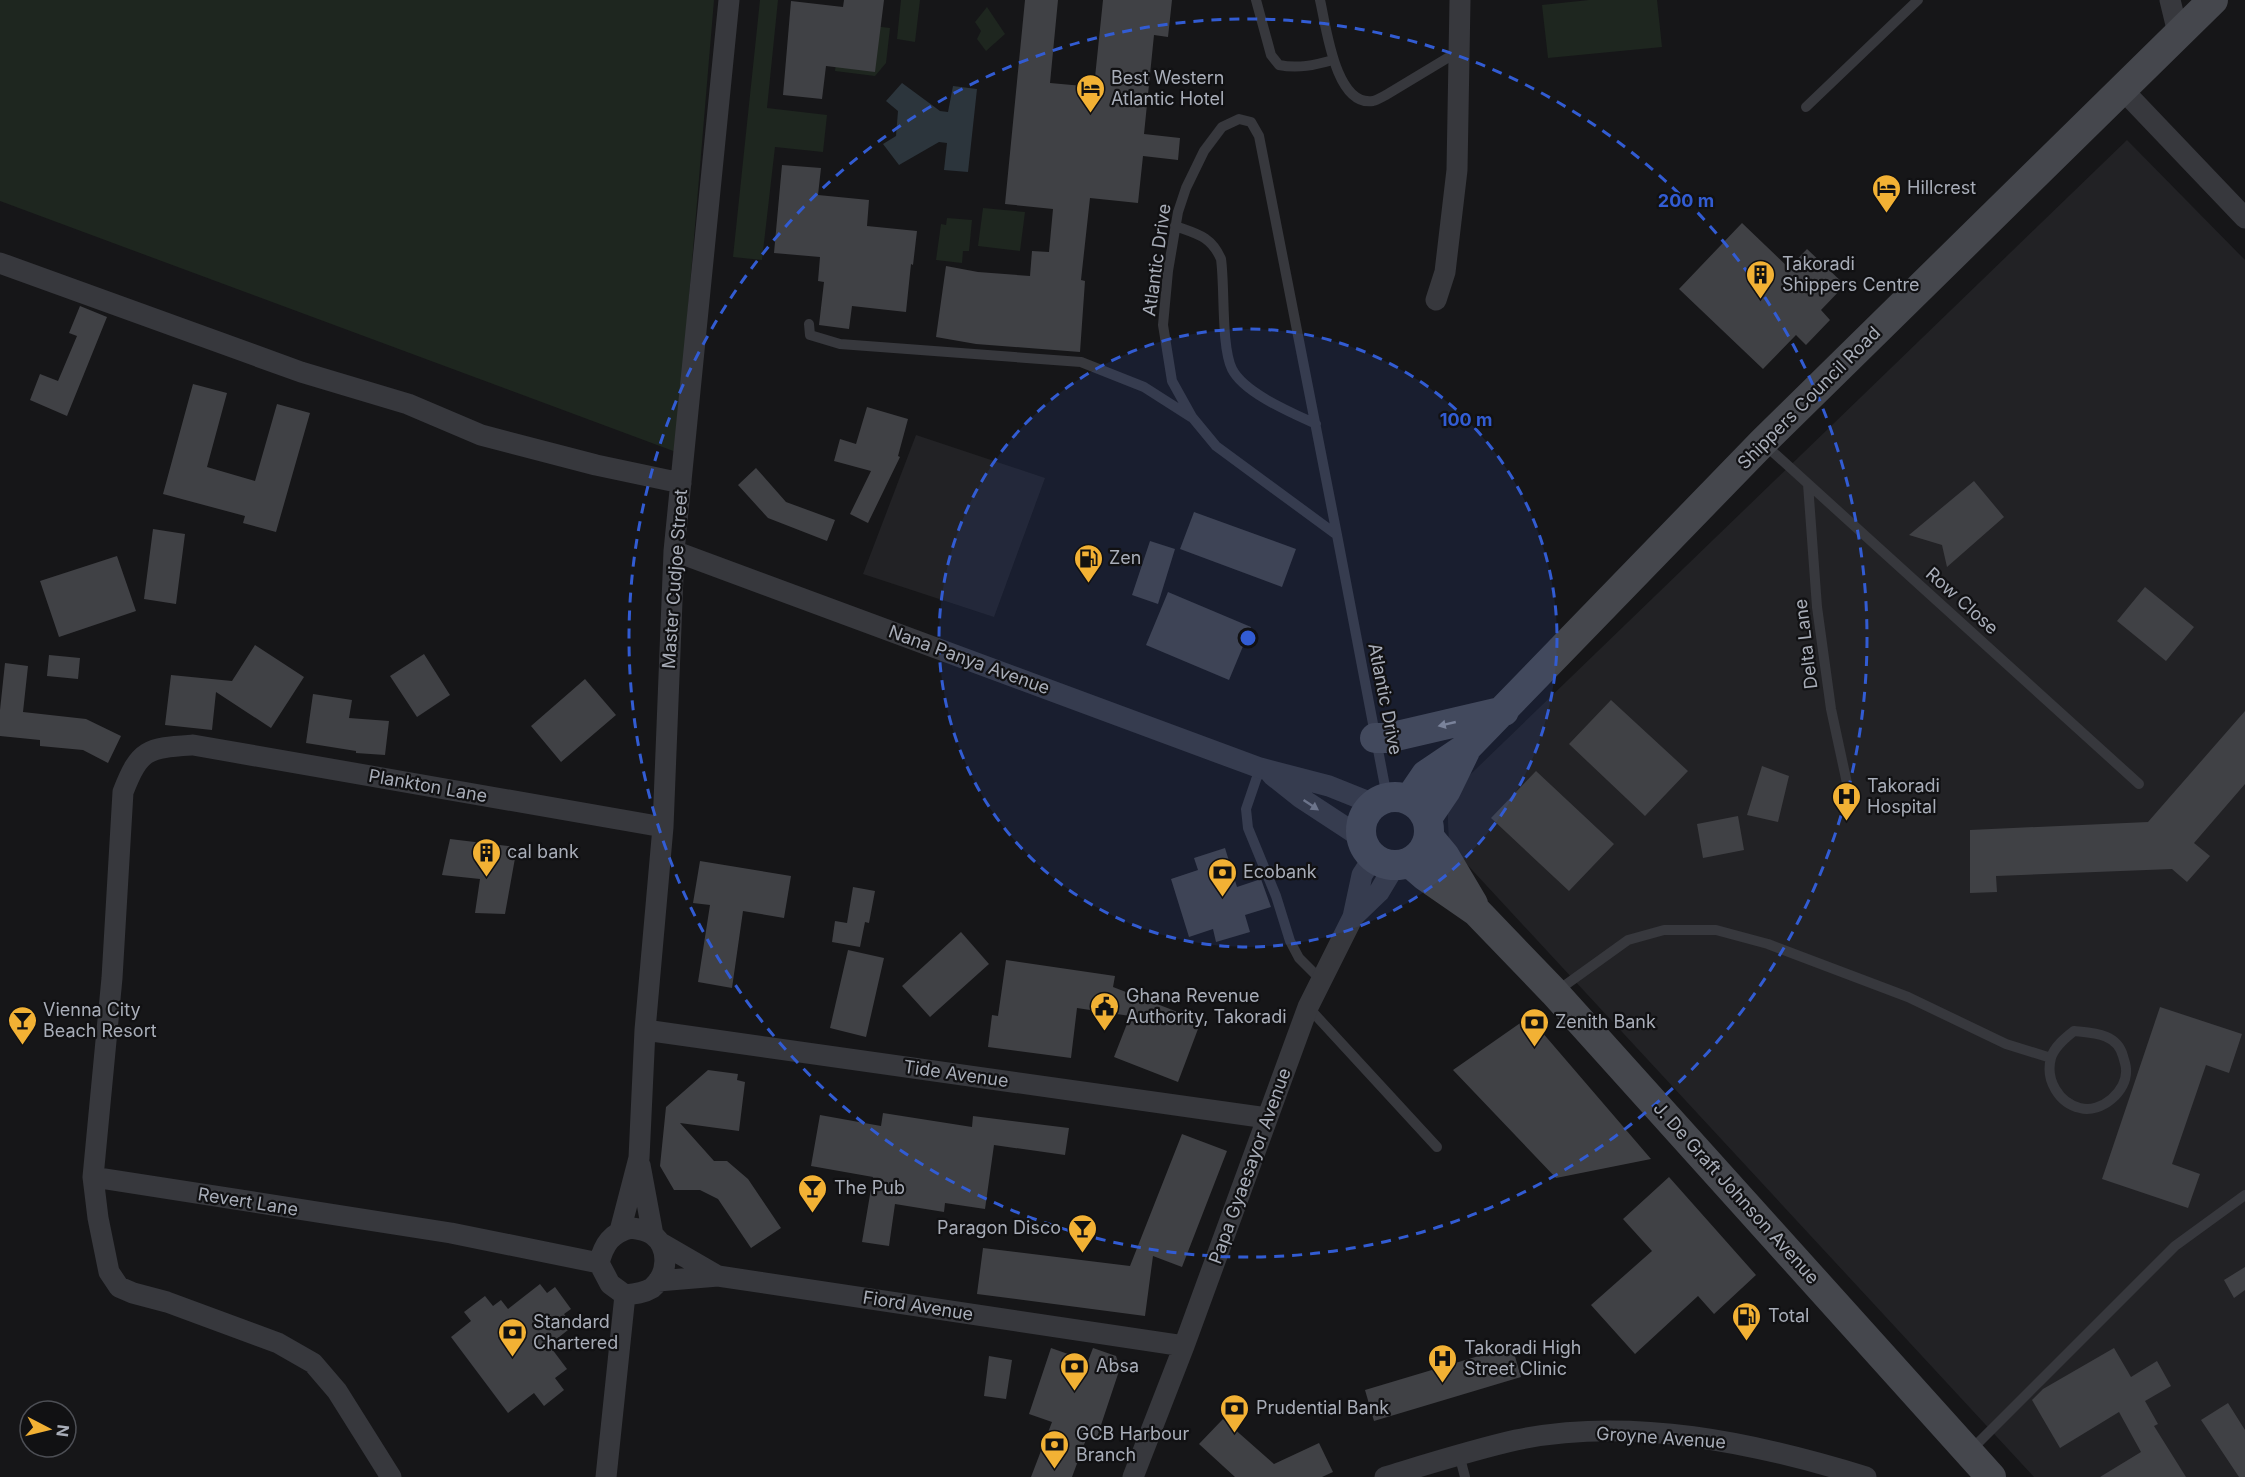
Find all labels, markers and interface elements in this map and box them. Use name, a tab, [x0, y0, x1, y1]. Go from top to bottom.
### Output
place label: Best Western Atlantic Hotel	[1111, 67, 1224, 109]
hotel icon: Best Western Atlantic Hotel	[1074, 72, 1106, 114]
hotel icon: Hillcrest	[1870, 172, 1902, 214]
place label: Hillcrest	[1907, 177, 1976, 198]
text: 200 m	[1658, 190, 1714, 211]
street label: Atlantic Drive	[1138, 202, 1175, 318]
place label: Takoradi Shippers Centre	[1782, 253, 1920, 295]
building icon: Takoradi Shippers Centre	[1745, 258, 1777, 300]
street label: Shippers Council Road	[1733, 322, 1884, 473]
text: 100 m	[1440, 409, 1492, 430]
street label: Master Cudjoe Street	[658, 488, 691, 670]
fuel station icon: Zen	[1072, 542, 1104, 584]
place label: Zen	[1109, 547, 1141, 568]
street label: Row Close	[1922, 563, 2003, 639]
street label: Delta Lane	[1790, 598, 1821, 690]
street label: Nana Panya Avenue	[886, 621, 1053, 698]
centre of rings	[1238, 628, 1258, 648]
street label: Atlantic Drive	[1364, 641, 1407, 757]
one-way arrow	[1438, 720, 1456, 730]
street label: Plankton Lane	[367, 765, 489, 806]
place label: Takoradi Hospital	[1867, 775, 1940, 817]
hospital icon: Takoradi Hospital	[1830, 780, 1862, 822]
one-way arrow	[1303, 799, 1319, 811]
building icon: cal bank	[470, 836, 502, 878]
place label: cal bank	[507, 841, 579, 862]
bank icon: Ecobank	[1206, 856, 1238, 898]
place label: Ecobank	[1243, 861, 1317, 882]
place label: Ghana Revenue Authority, Takoradi	[1126, 985, 1287, 1027]
public building icon: Ghana Revenue Authority, Takoradi	[1089, 990, 1121, 1032]
place label: Vienna City Beach Resort	[43, 999, 157, 1041]
bar icon: Vienna City Beach Resort	[6, 1004, 38, 1046]
bank icon: Zenith Bank	[1518, 1006, 1550, 1048]
place label: Zenith Bank	[1555, 1011, 1656, 1032]
street label: Tide Avenue	[902, 1056, 1010, 1091]
street label: Papa Gyaesayor Avenue	[1204, 1065, 1295, 1267]
street label: J. De Graft Johnson Avenue	[1649, 1097, 1824, 1288]
bar icon: The Pub	[797, 1172, 829, 1214]
place label: The Pub	[834, 1177, 905, 1198]
street label: Revert Lane	[196, 1183, 300, 1220]
bar icon: Paragon Disco	[1066, 1212, 1098, 1254]
place label: Paragon Disco	[937, 1217, 1061, 1238]
street label: Fiord Avenue	[861, 1286, 975, 1325]
fuel station icon: Total	[1731, 1300, 1763, 1342]
place label: Total	[1768, 1305, 1809, 1326]
place label: Standard Chartered	[533, 1311, 618, 1353]
bank icon: Standard Chartered	[496, 1316, 528, 1358]
place label: Takoradi High Street Clinic	[1464, 1337, 1581, 1379]
hospital icon: Takoradi High Street Clinic	[1427, 1342, 1459, 1384]
bank icon: Absa	[1059, 1350, 1091, 1392]
place label: Absa	[1096, 1355, 1139, 1376]
bank icon: Prudential Bank	[1219, 1392, 1251, 1434]
place label: Prudential Bank	[1256, 1397, 1389, 1418]
north arrow	[18, 1399, 78, 1459]
street label: Groyne Avenue	[1596, 1422, 1727, 1453]
place label: GCB Harbour Branch	[1076, 1423, 1189, 1465]
text: N	[52, 1424, 74, 1438]
bank icon: GCB Harbour Branch	[1039, 1428, 1071, 1470]

